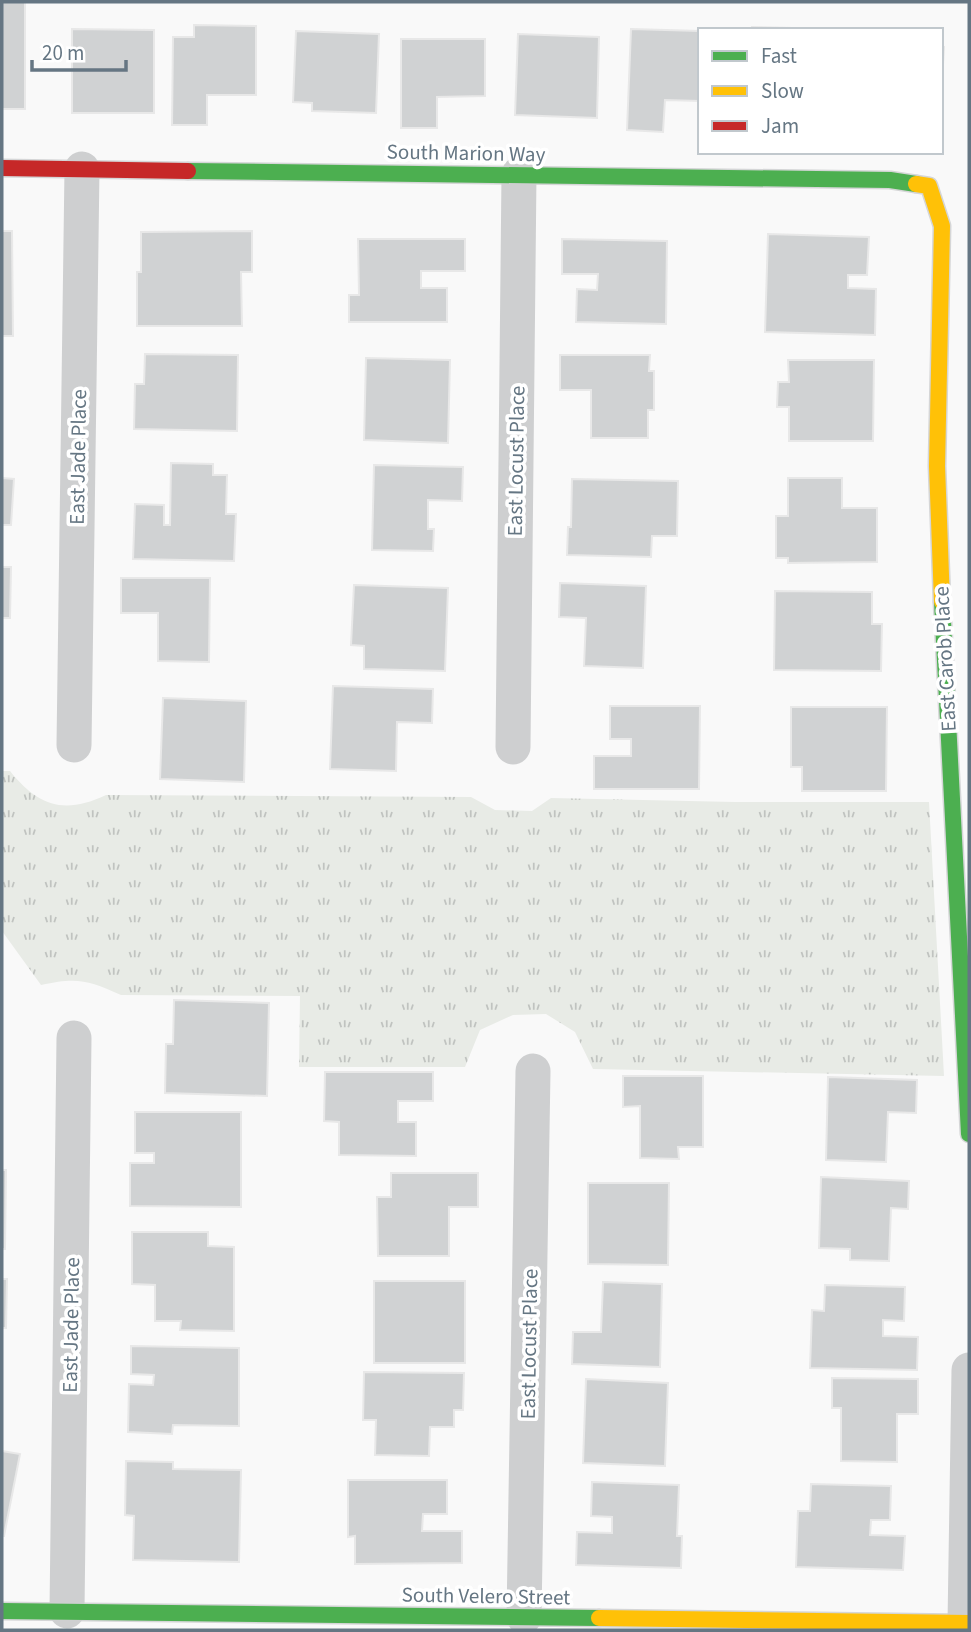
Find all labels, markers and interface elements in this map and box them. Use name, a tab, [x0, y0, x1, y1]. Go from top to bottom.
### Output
scale bar	[32, 28, 126, 72]
legend	[698, 28, 943, 154]
text: 20 m	[42, 38, 84, 68]
text: Fast	[761, 41, 797, 71]
text: Slow	[761, 76, 804, 106]
text: Jam	[761, 111, 799, 141]
street label: South Marion Way	[386, 137, 546, 169]
street label: East Locust Place	[500, 385, 532, 537]
street label: East Jade Place	[62, 389, 94, 525]
street label: East Carob Place	[926, 586, 964, 732]
street label: East Jade Place	[55, 1257, 87, 1393]
street label: East Locust Place	[513, 1268, 545, 1420]
street label: South Velero Street	[401, 1580, 571, 1612]

